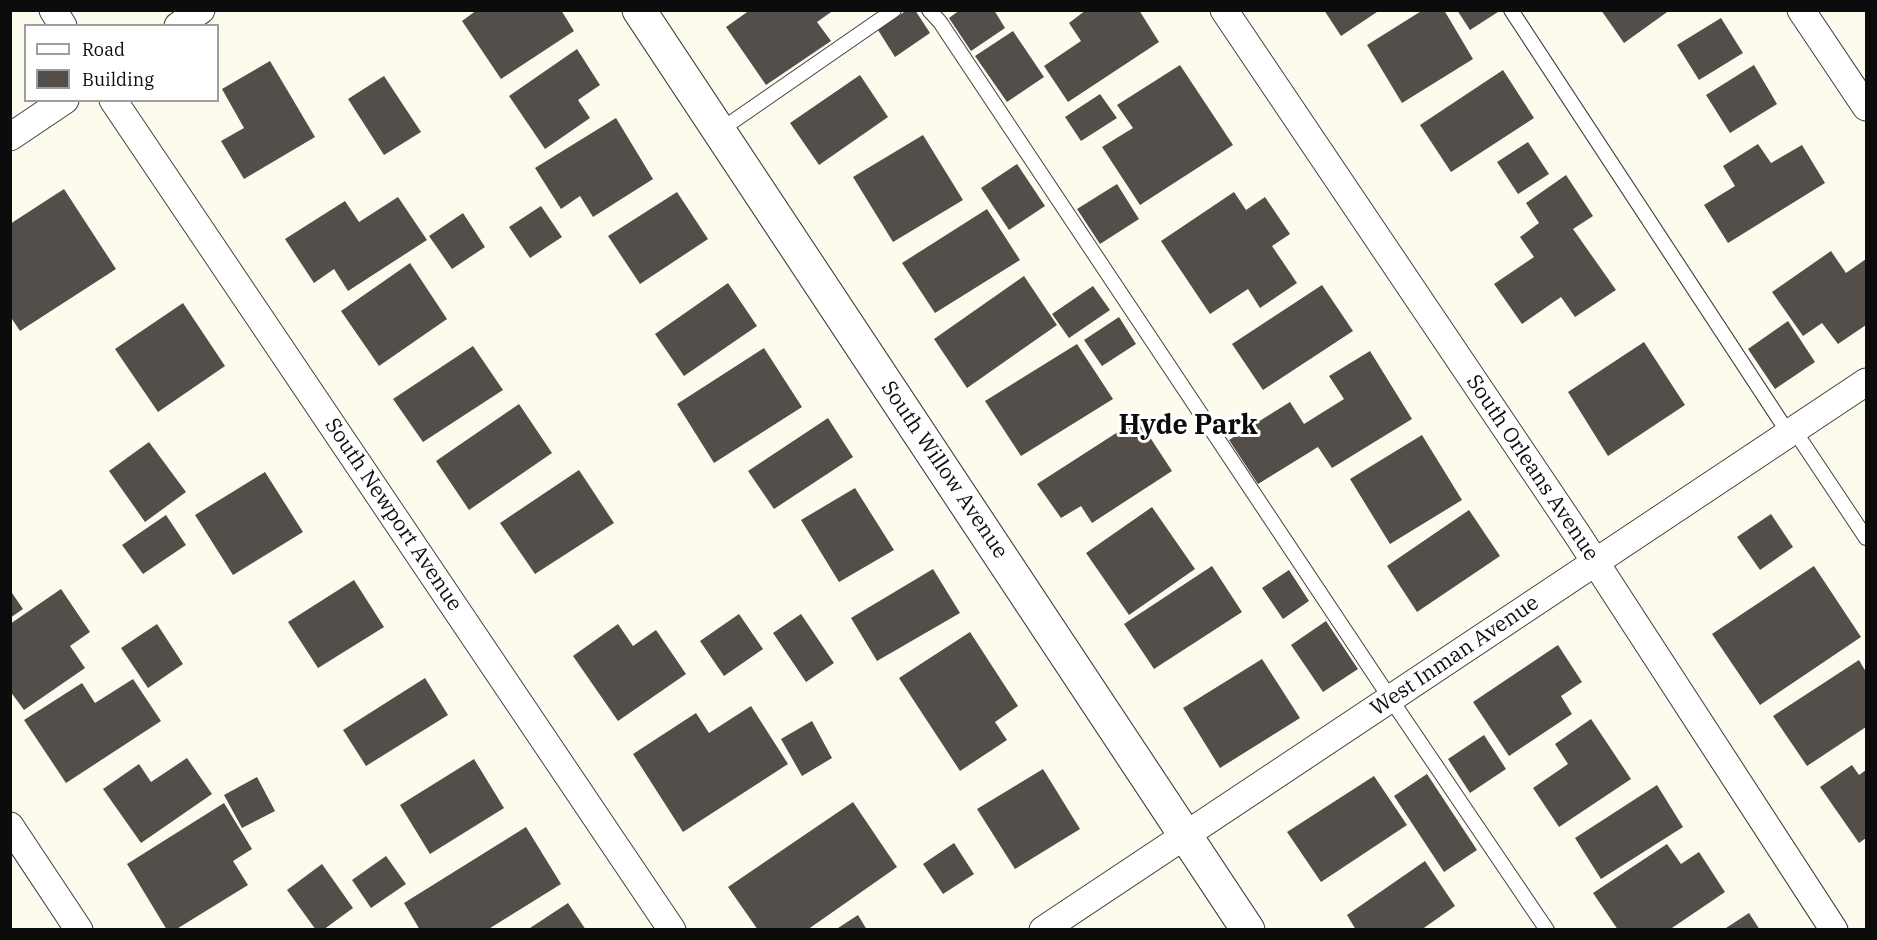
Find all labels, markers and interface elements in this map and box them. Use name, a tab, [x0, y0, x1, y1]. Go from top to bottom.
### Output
legend	[24, 24, 219, 102]
text: Road	[82, 38, 125, 61]
text: Building	[82, 68, 154, 91]
street label: South Orleans Avenue	[1460, 370, 1604, 566]
street label: South Willow Avenue	[875, 377, 1013, 563]
district label: Hyde Park	[1119, 410, 1257, 442]
street label: South Newport Avenue	[319, 414, 467, 616]
street label: West Inman Avenue	[1366, 590, 1544, 722]

